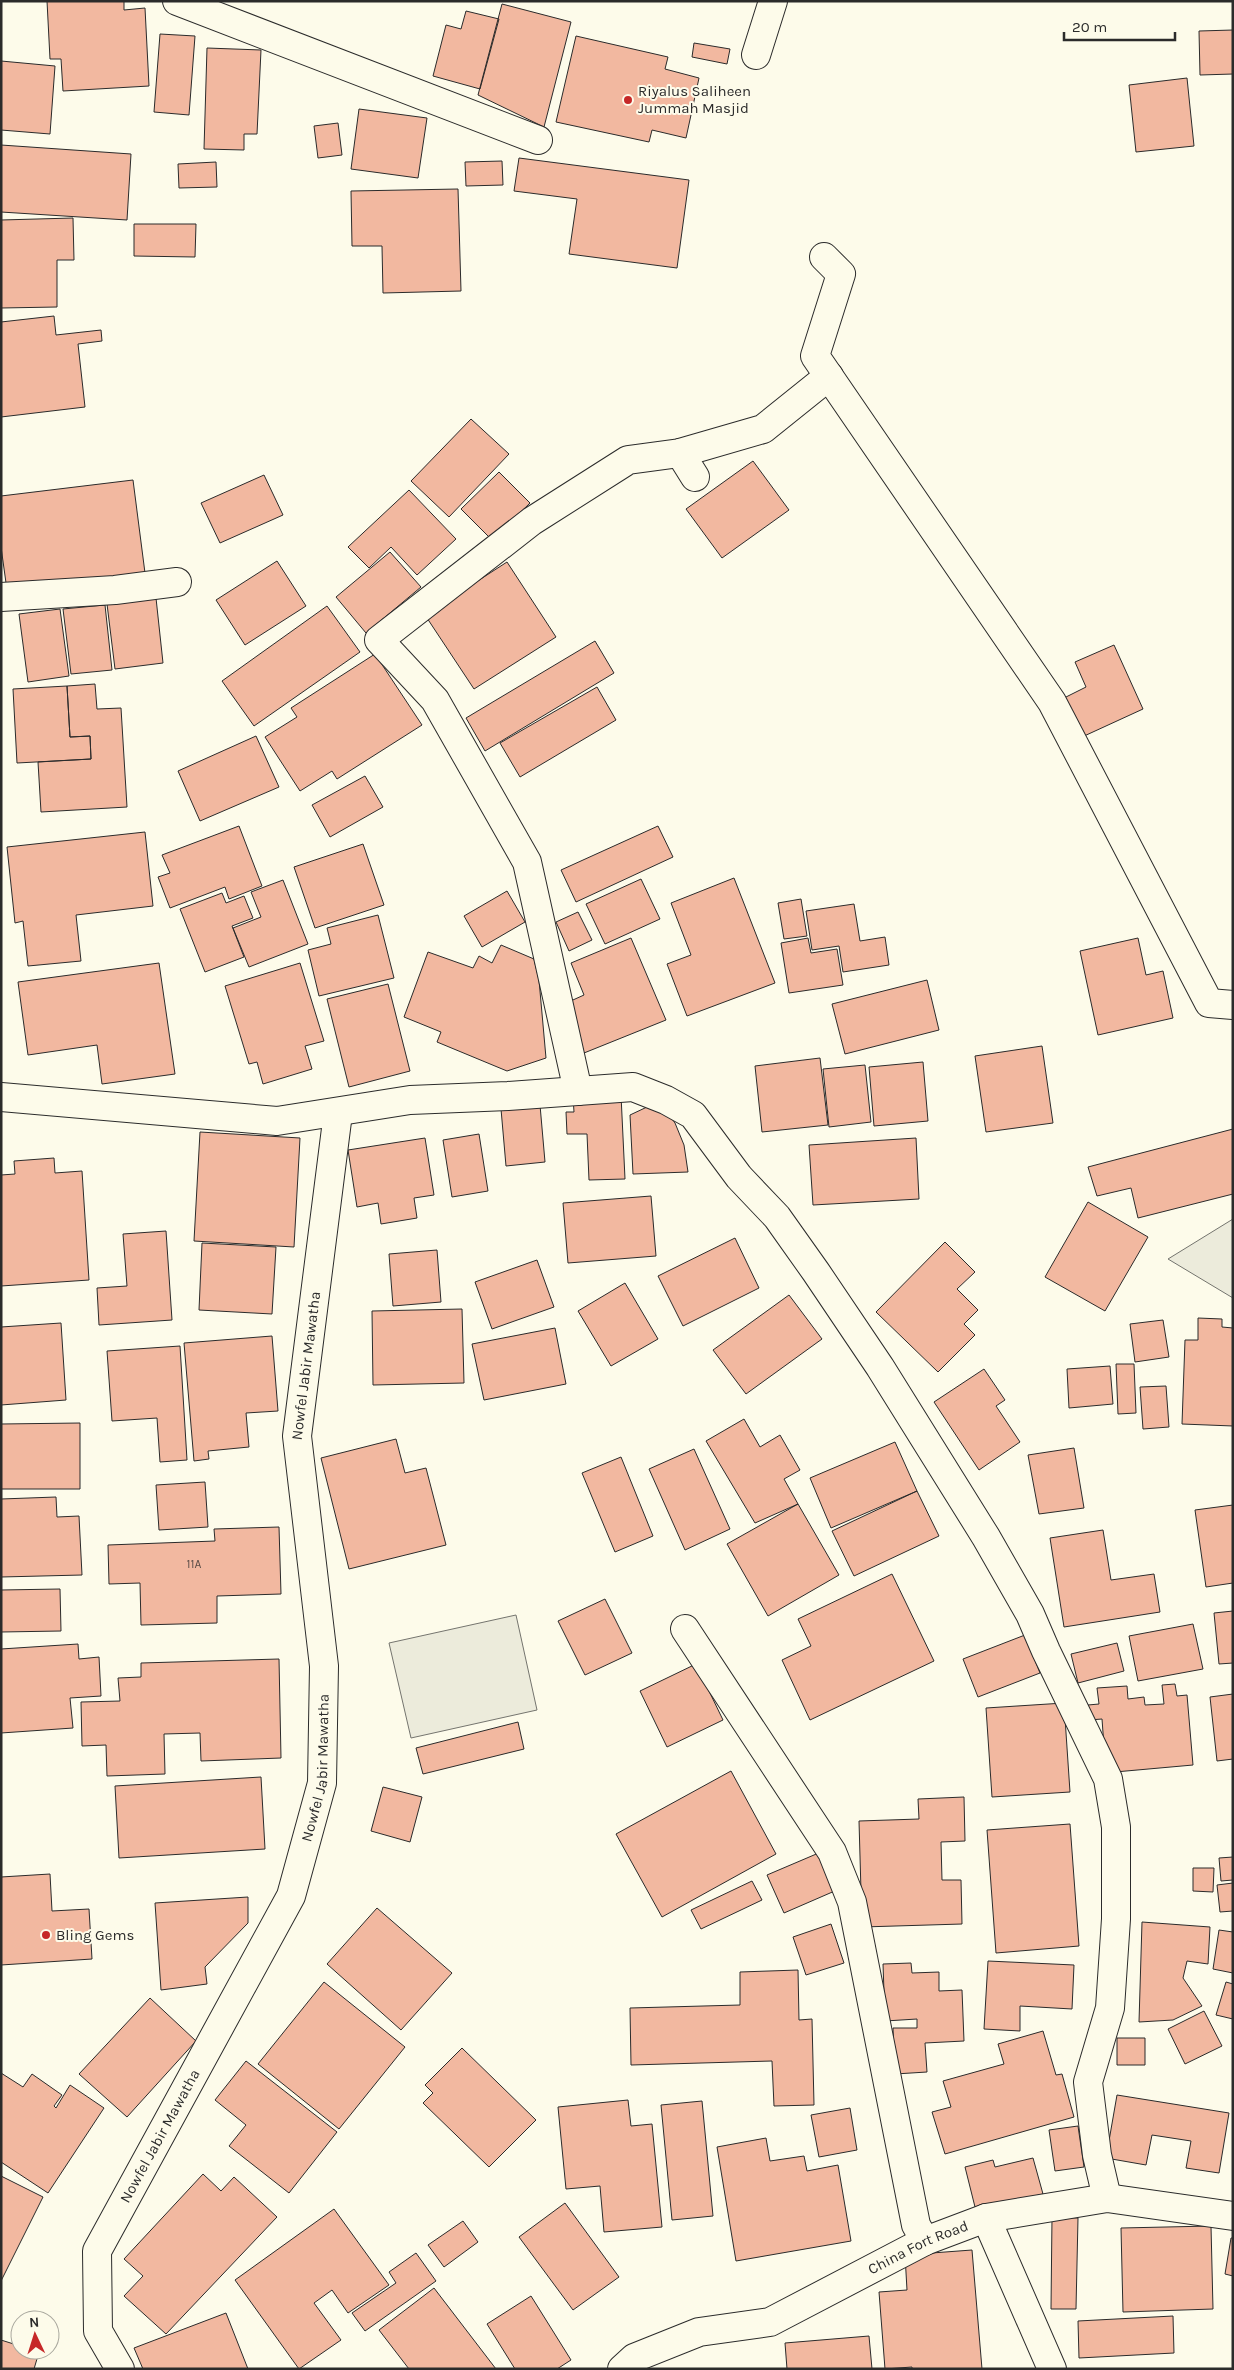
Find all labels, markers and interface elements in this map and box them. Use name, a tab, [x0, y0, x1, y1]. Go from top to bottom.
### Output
scale bar	[1064, 10, 1175, 42]
text: 20 m	[1072, 18, 1107, 36]
place label: Riyalus Saliheen Jummah Masjid	[638, 82, 751, 117]
marker: Riyalus Saliheen Jummah Masjid	[622, 94, 634, 106]
street label: Nowfel Jabir Mawatha	[288, 1290, 324, 1441]
house number: 11A	[187, 1557, 202, 1571]
street label: Nowfel Jabir Mawatha	[297, 1694, 333, 1844]
place label: Bling Gems	[56, 1926, 134, 1944]
marker: Bling Gems	[40, 1929, 52, 1941]
street label: Nowfel Jabir Mawatha	[116, 2066, 204, 2206]
street label: China Fort Road	[865, 2217, 971, 2278]
north arrow	[10, 2310, 60, 2360]
text: N	[29, 2314, 40, 2331]

